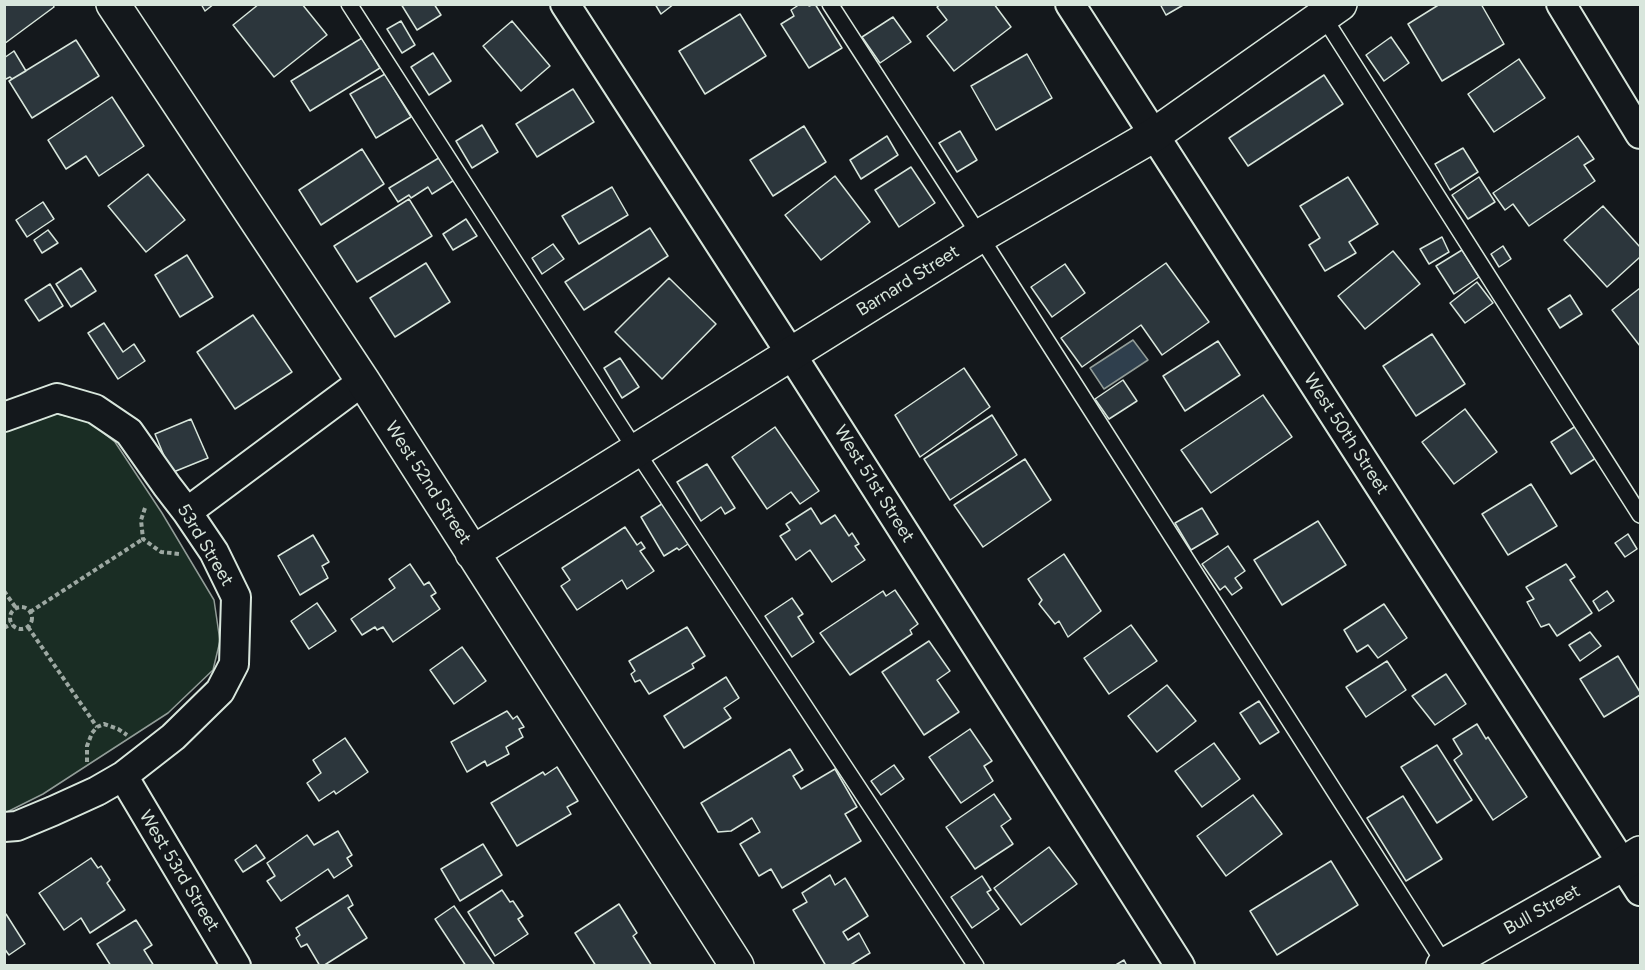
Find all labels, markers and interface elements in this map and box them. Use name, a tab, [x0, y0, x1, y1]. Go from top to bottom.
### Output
street label: Barnard Street	[853, 241, 963, 321]
street label: West 50th Street	[1299, 370, 1393, 498]
street label: West 52nd Street	[380, 418, 476, 548]
street label: West 51st Street	[829, 422, 919, 546]
street label: 53rd Street	[172, 500, 238, 590]
street label: West 53rd Street	[134, 806, 224, 936]
street label: Bull Street	[1500, 880, 1584, 940]

